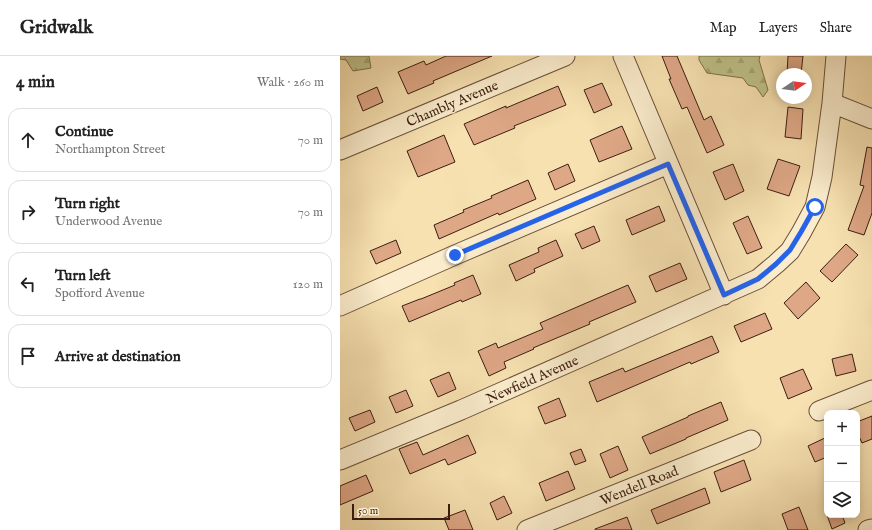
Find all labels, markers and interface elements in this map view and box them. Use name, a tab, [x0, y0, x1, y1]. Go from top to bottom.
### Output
text: Gridwalk	[20, 16, 93, 40]
text: Map	[710, 19, 737, 37]
text: Layers	[759, 19, 798, 37]
text: Share	[820, 19, 852, 37]
north arrow	[776, 68, 812, 104]
text: 4 min	[16, 72, 55, 93]
text: Walk · 260 m	[257, 74, 324, 91]
street label: Chambly Avenue	[404, 76, 502, 131]
text: Continue	[55, 122, 113, 141]
icon: ahead	[17, 129, 39, 151]
text: 70 m	[298, 132, 323, 149]
text: Northampton Street	[55, 141, 165, 158]
text: Turn right	[55, 194, 120, 213]
route start	[806, 198, 824, 216]
icon: right	[17, 201, 39, 223]
text: 70 m	[298, 204, 323, 221]
text: Underwood Avenue	[55, 213, 162, 230]
route end	[446, 246, 464, 264]
text: Turn left	[55, 266, 111, 285]
icon: left	[17, 273, 39, 295]
text: 120 m	[293, 276, 323, 293]
text: Spofford Avenue	[55, 285, 145, 302]
icon: arrive	[17, 345, 39, 367]
text: Arrive at destination	[55, 347, 181, 366]
street label: Newfield Avenue	[484, 351, 582, 408]
map controls	[824, 410, 860, 518]
button: +	[824, 410, 860, 446]
button: −	[824, 446, 860, 482]
street label: Wendell Road	[598, 462, 682, 510]
button: layers	[824, 482, 860, 518]
scale bar	[352, 502, 450, 521]
text: 50 m	[358, 504, 378, 518]

